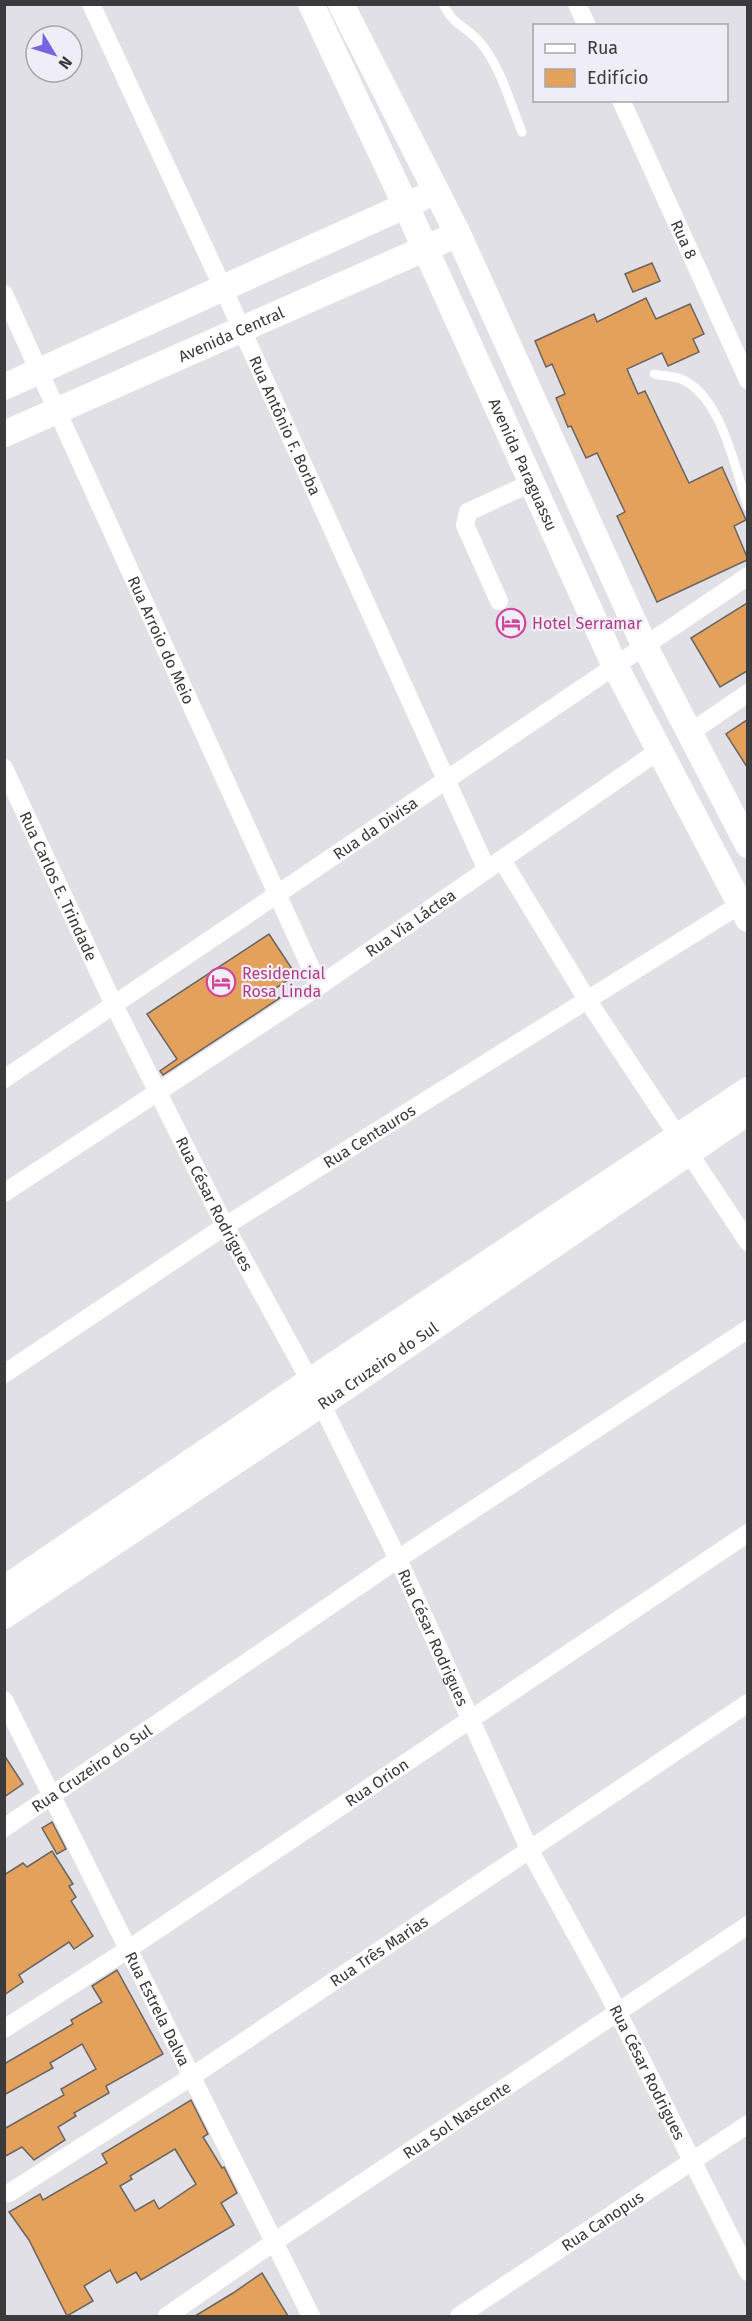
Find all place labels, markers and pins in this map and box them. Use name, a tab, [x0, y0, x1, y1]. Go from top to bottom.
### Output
hotel icon: Hotel Serramar	[495, 607, 527, 639]
place label: Hotel Serramar	[532, 614, 643, 633]
place label: Residencial Rosa Linda	[242, 964, 326, 1001]
hotel icon: Residencial Rosa Linda	[205, 966, 237, 998]

